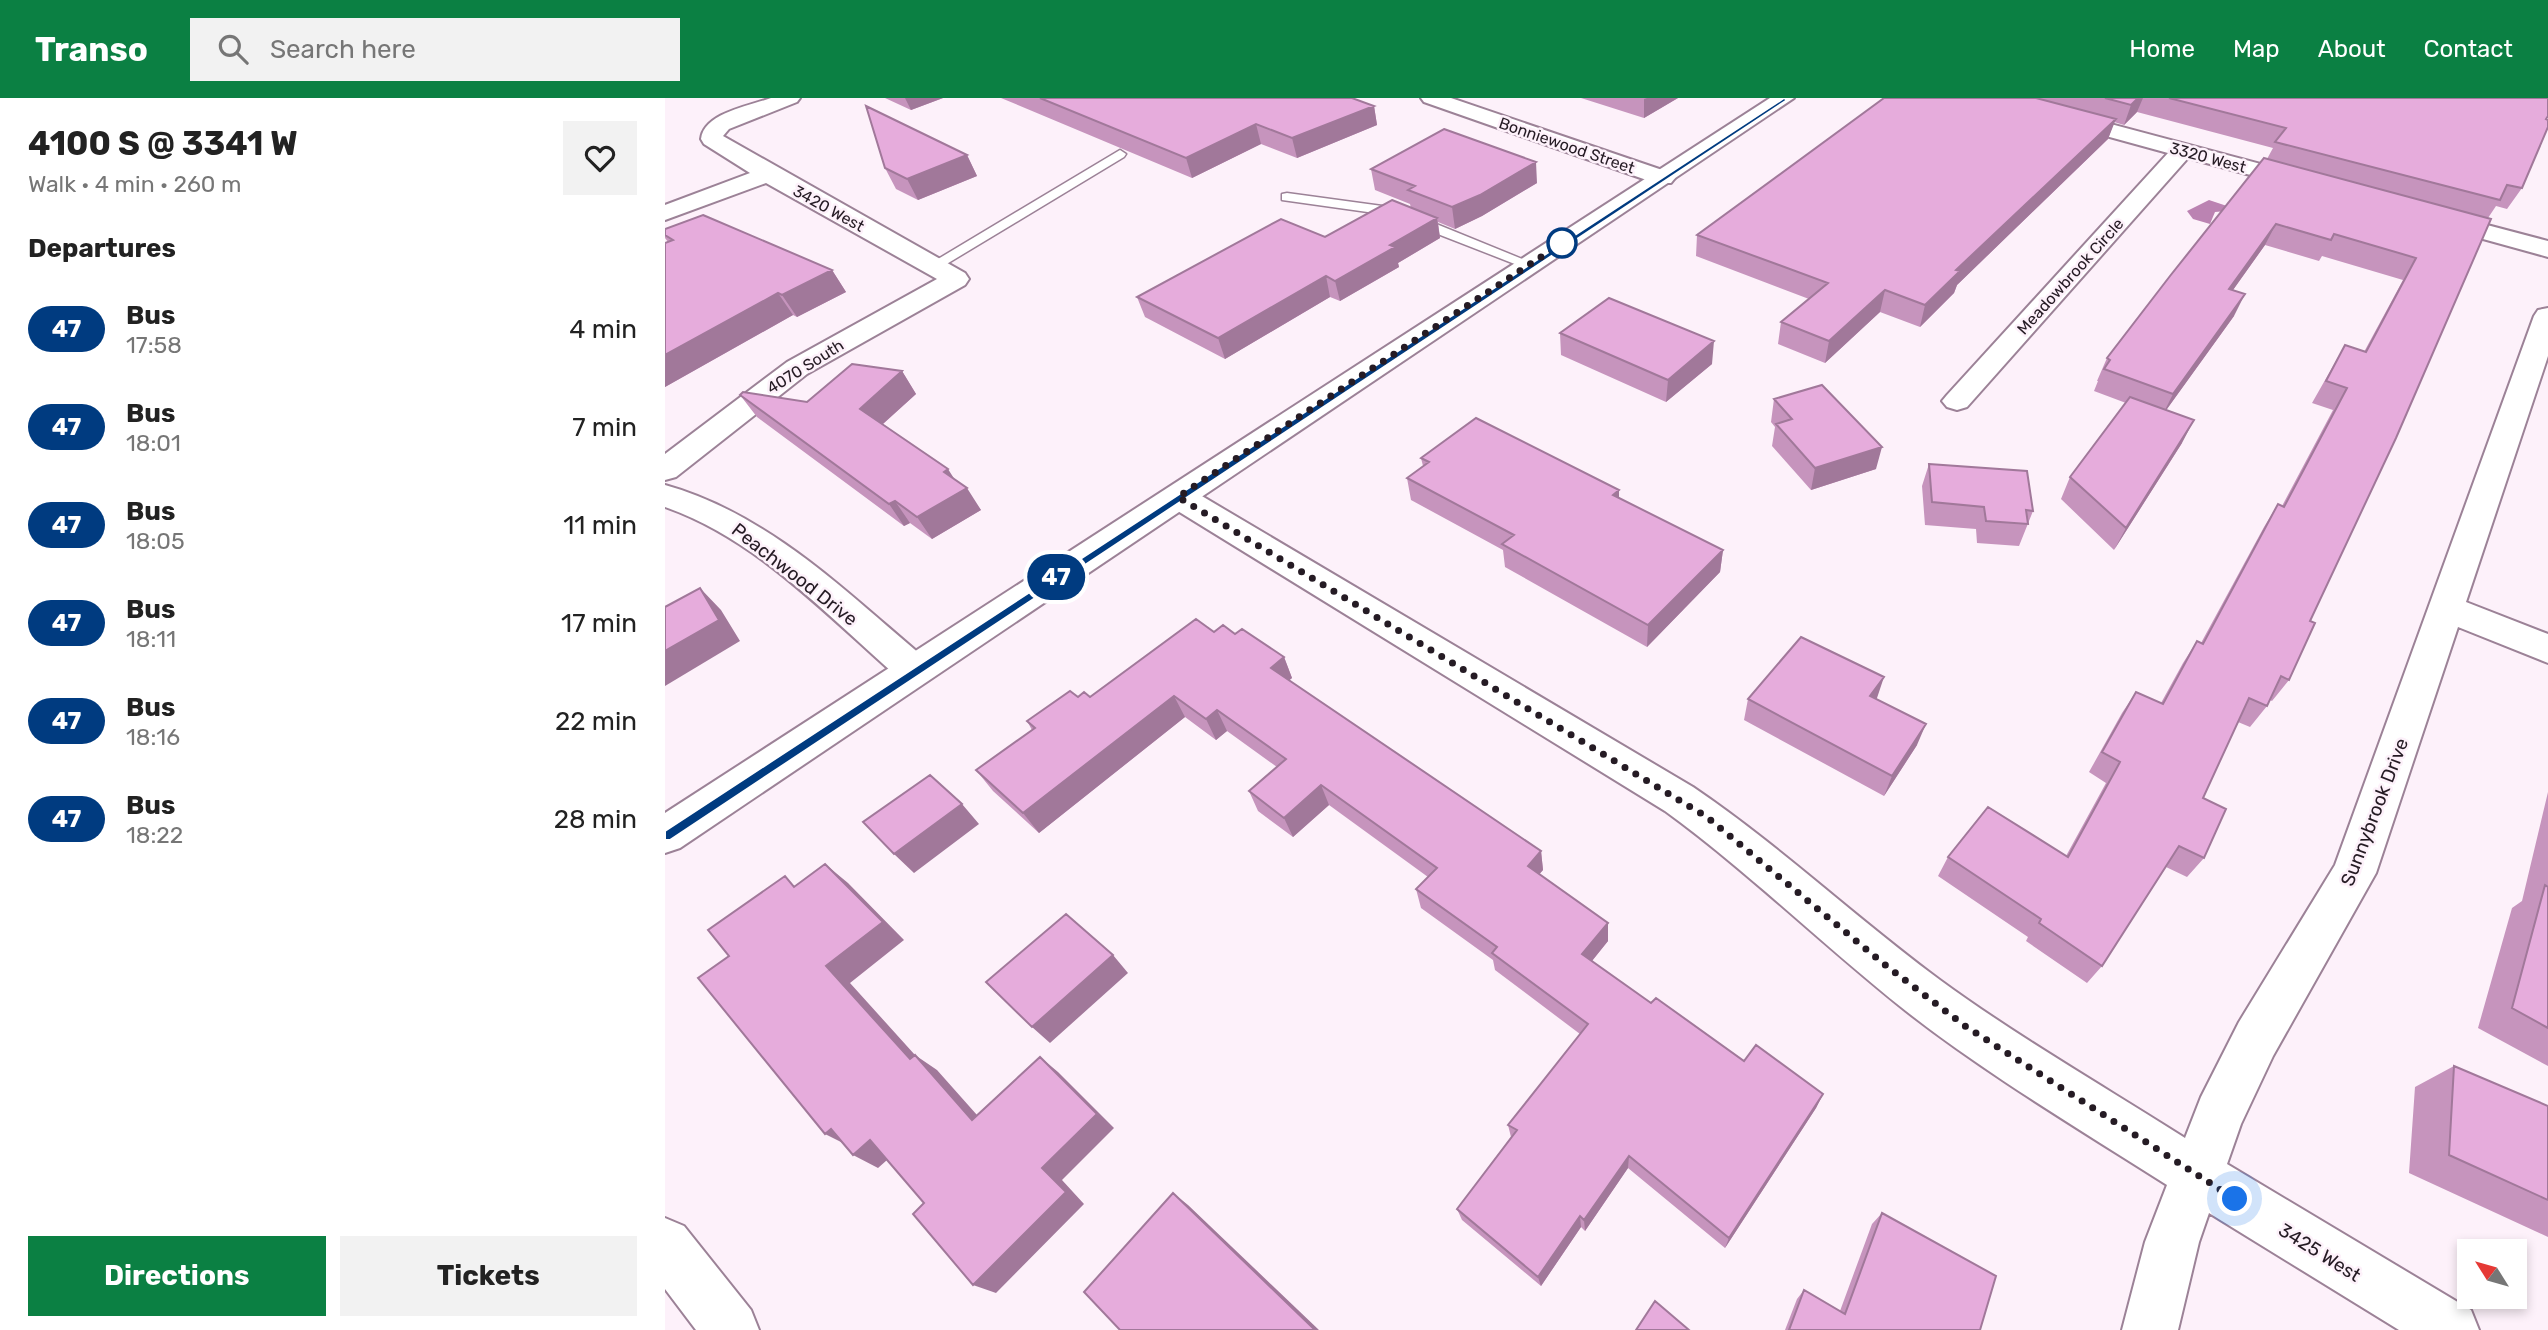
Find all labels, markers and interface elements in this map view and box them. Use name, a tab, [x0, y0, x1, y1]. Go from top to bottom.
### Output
search box	[190, 18, 680, 81]
text: Transo	[35, 30, 148, 69]
icon: search	[214, 30, 252, 68]
text: Search here	[270, 34, 416, 65]
text: Home	[2129, 35, 2195, 63]
text: Map	[2233, 35, 2280, 63]
text: About	[2318, 35, 2386, 63]
text: Contact	[2424, 35, 2513, 63]
street label: Bonniewood Street	[1496, 113, 1637, 178]
button: heart	[563, 121, 637, 195]
text: 4100 S @ 3341 W	[28, 124, 298, 163]
street label: 3320 West	[2168, 138, 2248, 177]
text: Walk · 4 min · 260 m	[28, 170, 242, 198]
street label: 3420 West	[790, 181, 868, 236]
street label: Meadowbrook Circle	[2013, 214, 2128, 338]
unlabelled marker	[1547, 228, 1577, 258]
text: Departures	[28, 233, 176, 264]
text: Bus	[126, 300, 175, 331]
text: 4 min	[569, 314, 637, 345]
text: 47	[52, 315, 81, 343]
text: 17:58	[126, 331, 182, 359]
street label: 4070 South	[763, 335, 847, 398]
text: Bus	[126, 398, 175, 429]
text: 7 min	[572, 412, 637, 443]
text: 47	[52, 413, 81, 441]
text: 18:01	[126, 429, 181, 457]
text: Bus	[126, 496, 175, 527]
text: 11 min	[563, 510, 637, 541]
text: 47	[52, 511, 81, 539]
street label: Peachwood Drive	[727, 518, 862, 631]
text: 18:05	[126, 527, 185, 555]
line badge: 47	[1025, 554, 1087, 600]
text: 47	[1041, 563, 1071, 591]
text: Bus	[126, 594, 175, 625]
text: 17 min	[561, 608, 637, 639]
text: 47	[52, 609, 81, 637]
text: 18:11	[126, 625, 176, 653]
text: Bus	[126, 692, 175, 723]
text: 22 min	[555, 706, 637, 737]
text: 47	[52, 707, 81, 735]
text: 18:16	[126, 723, 180, 751]
street label: Sunnybrook Drive	[2336, 735, 2413, 889]
text: Bus	[126, 790, 175, 821]
text: 28 min	[554, 804, 637, 835]
text: 47	[52, 805, 81, 833]
text: 18:22	[126, 821, 183, 849]
your location	[2217, 1181, 2252, 1216]
street label: 3425 West	[2274, 1218, 2366, 1287]
button: Directions	[28, 1236, 326, 1316]
button: Tickets	[340, 1236, 637, 1316]
north arrow	[2457, 1239, 2527, 1309]
map controls	[2457, 1239, 2527, 1309]

